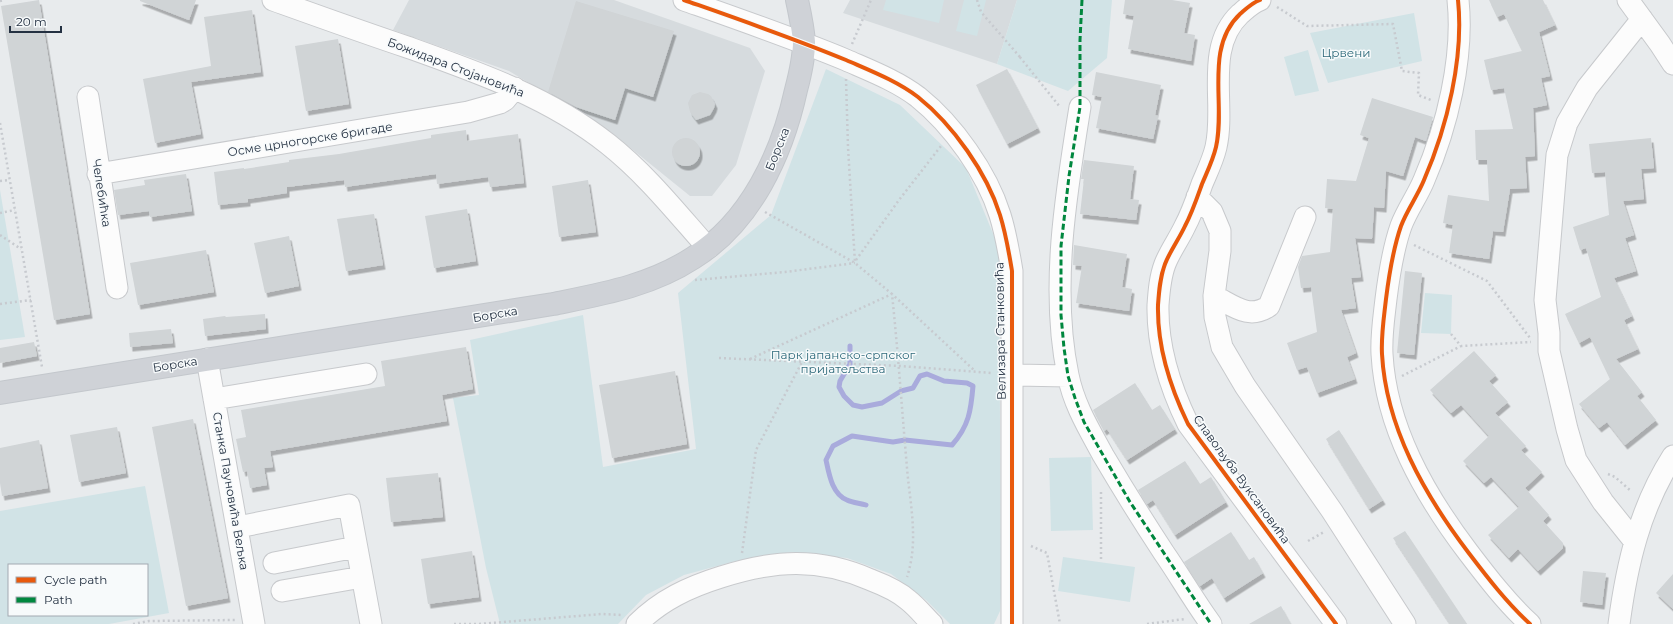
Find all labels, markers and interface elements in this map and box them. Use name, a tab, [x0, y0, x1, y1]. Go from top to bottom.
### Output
scale bar	[10, 8, 61, 34]
text: 20 m	[16, 14, 47, 29]
street label: Божидара Стојановића	[385, 34, 527, 100]
park label: Црвени	[1321, 45, 1371, 60]
street label: Осме црногорске бригаде	[226, 119, 394, 159]
street label: Борска	[762, 125, 792, 173]
street label: Челебићка	[89, 158, 115, 228]
street label: Велизара Станковића	[991, 262, 1009, 400]
street label: Борска	[471, 303, 519, 325]
park label: Парк јапанско-српског пријатељства	[771, 347, 916, 376]
street label: Борска	[152, 353, 198, 375]
street label: Станка Пауновића Вељка	[210, 411, 252, 571]
street label: Славољуба Вуксановића	[1190, 412, 1294, 546]
legend	[8, 564, 148, 616]
text: Cycle path	[44, 572, 107, 587]
text: Path	[44, 592, 73, 607]

